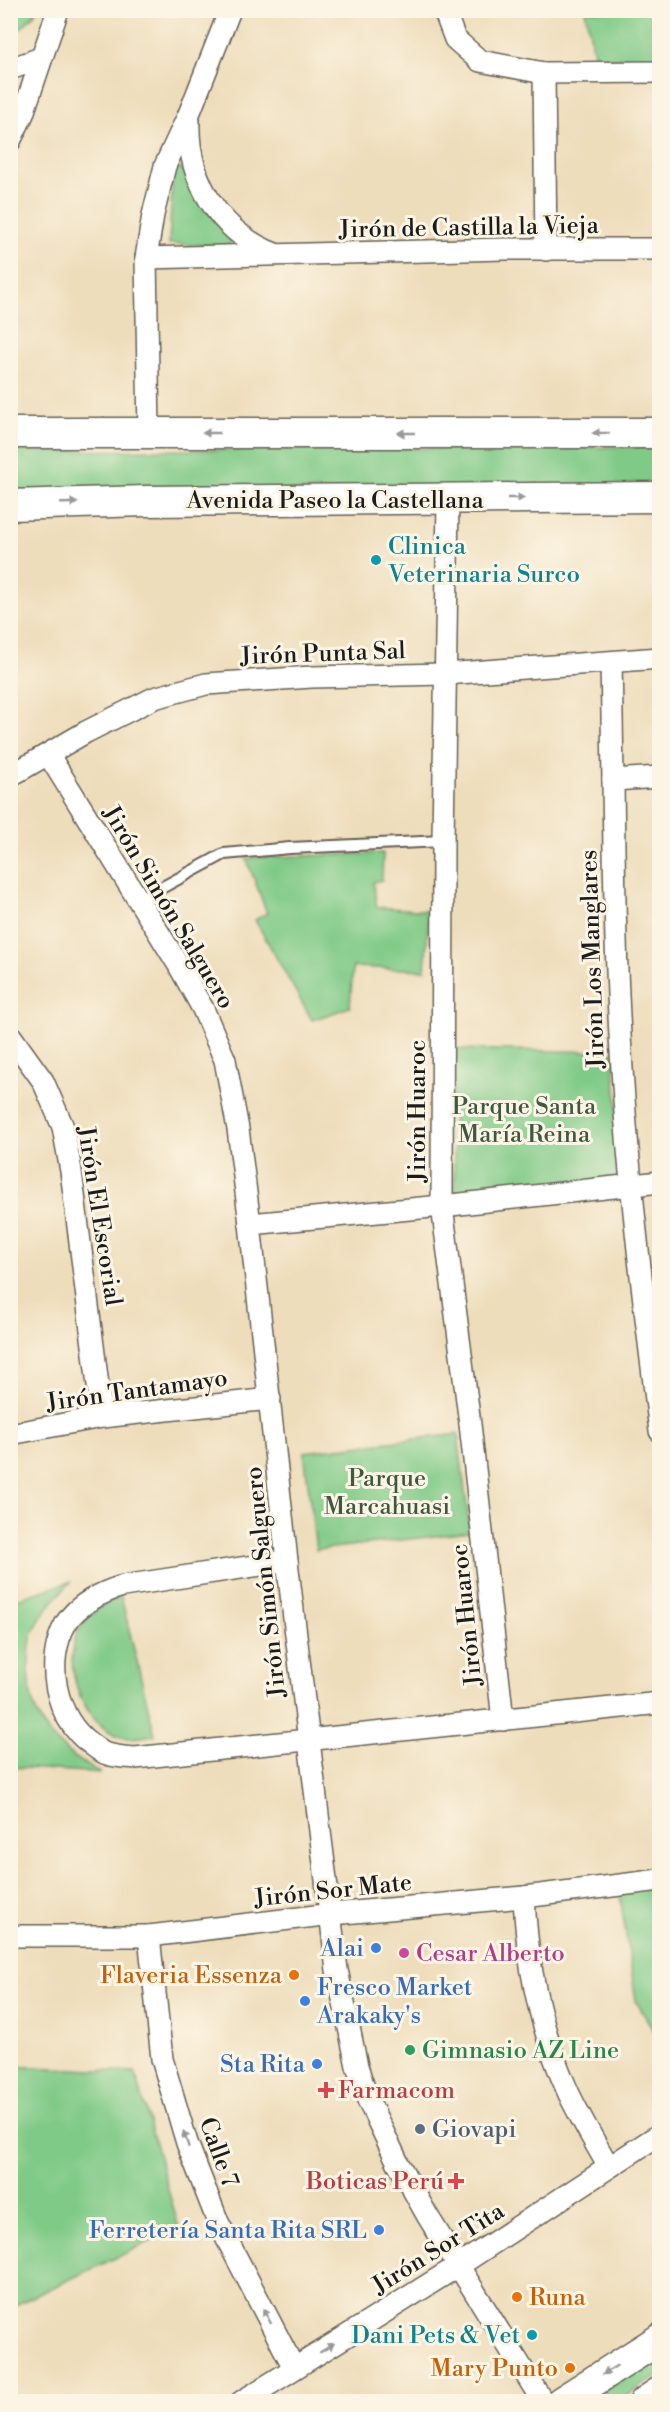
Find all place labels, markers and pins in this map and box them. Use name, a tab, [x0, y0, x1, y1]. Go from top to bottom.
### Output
place label: Clinica Veterinaria Surco	[387, 532, 580, 590]
marker: Clinica Veterinaria Surco	[369, 553, 383, 567]
place label: Alai	[319, 1934, 364, 1964]
place label: Cesar Alberto	[416, 1939, 565, 1969]
marker: Alai	[369, 1941, 383, 1955]
marker: Cesar Alberto	[397, 1946, 411, 1960]
place label: Flaveria Essenza	[100, 1961, 283, 1991]
marker: Flaveria Essenza	[287, 1968, 301, 1982]
place label: Fresco Market Arakaky's	[316, 1973, 473, 2031]
marker: Fresco Market Arakaky's	[298, 1994, 312, 2008]
place label: Gimnasio AZ Line	[422, 2036, 619, 2066]
marker: Gimnasio AZ Line	[403, 2043, 417, 2057]
place label: Sta Rita	[220, 2050, 306, 2080]
marker: Sta Rita	[310, 2057, 324, 2071]
place label: Farmacom	[338, 2076, 455, 2106]
marker: Farmacom	[319, 2083, 333, 2097]
place label: Giovapi	[432, 2115, 516, 2145]
marker: Giovapi	[413, 2122, 427, 2136]
place label: Boticas Perú	[305, 2167, 444, 2197]
marker: Boticas Perú	[449, 2174, 463, 2188]
place label: Ferretería Santa Rita SRL	[89, 2216, 367, 2246]
marker: Ferretería Santa Rita SRL	[372, 2223, 386, 2237]
place label: Runa	[529, 2283, 587, 2313]
marker: Runa	[510, 2290, 524, 2304]
place label: Dani Pets & Vet	[351, 2321, 520, 2351]
marker: Dani Pets & Vet	[525, 2328, 539, 2342]
place label: Mary Punto	[431, 2354, 558, 2384]
marker: Mary Punto	[563, 2361, 577, 2375]

